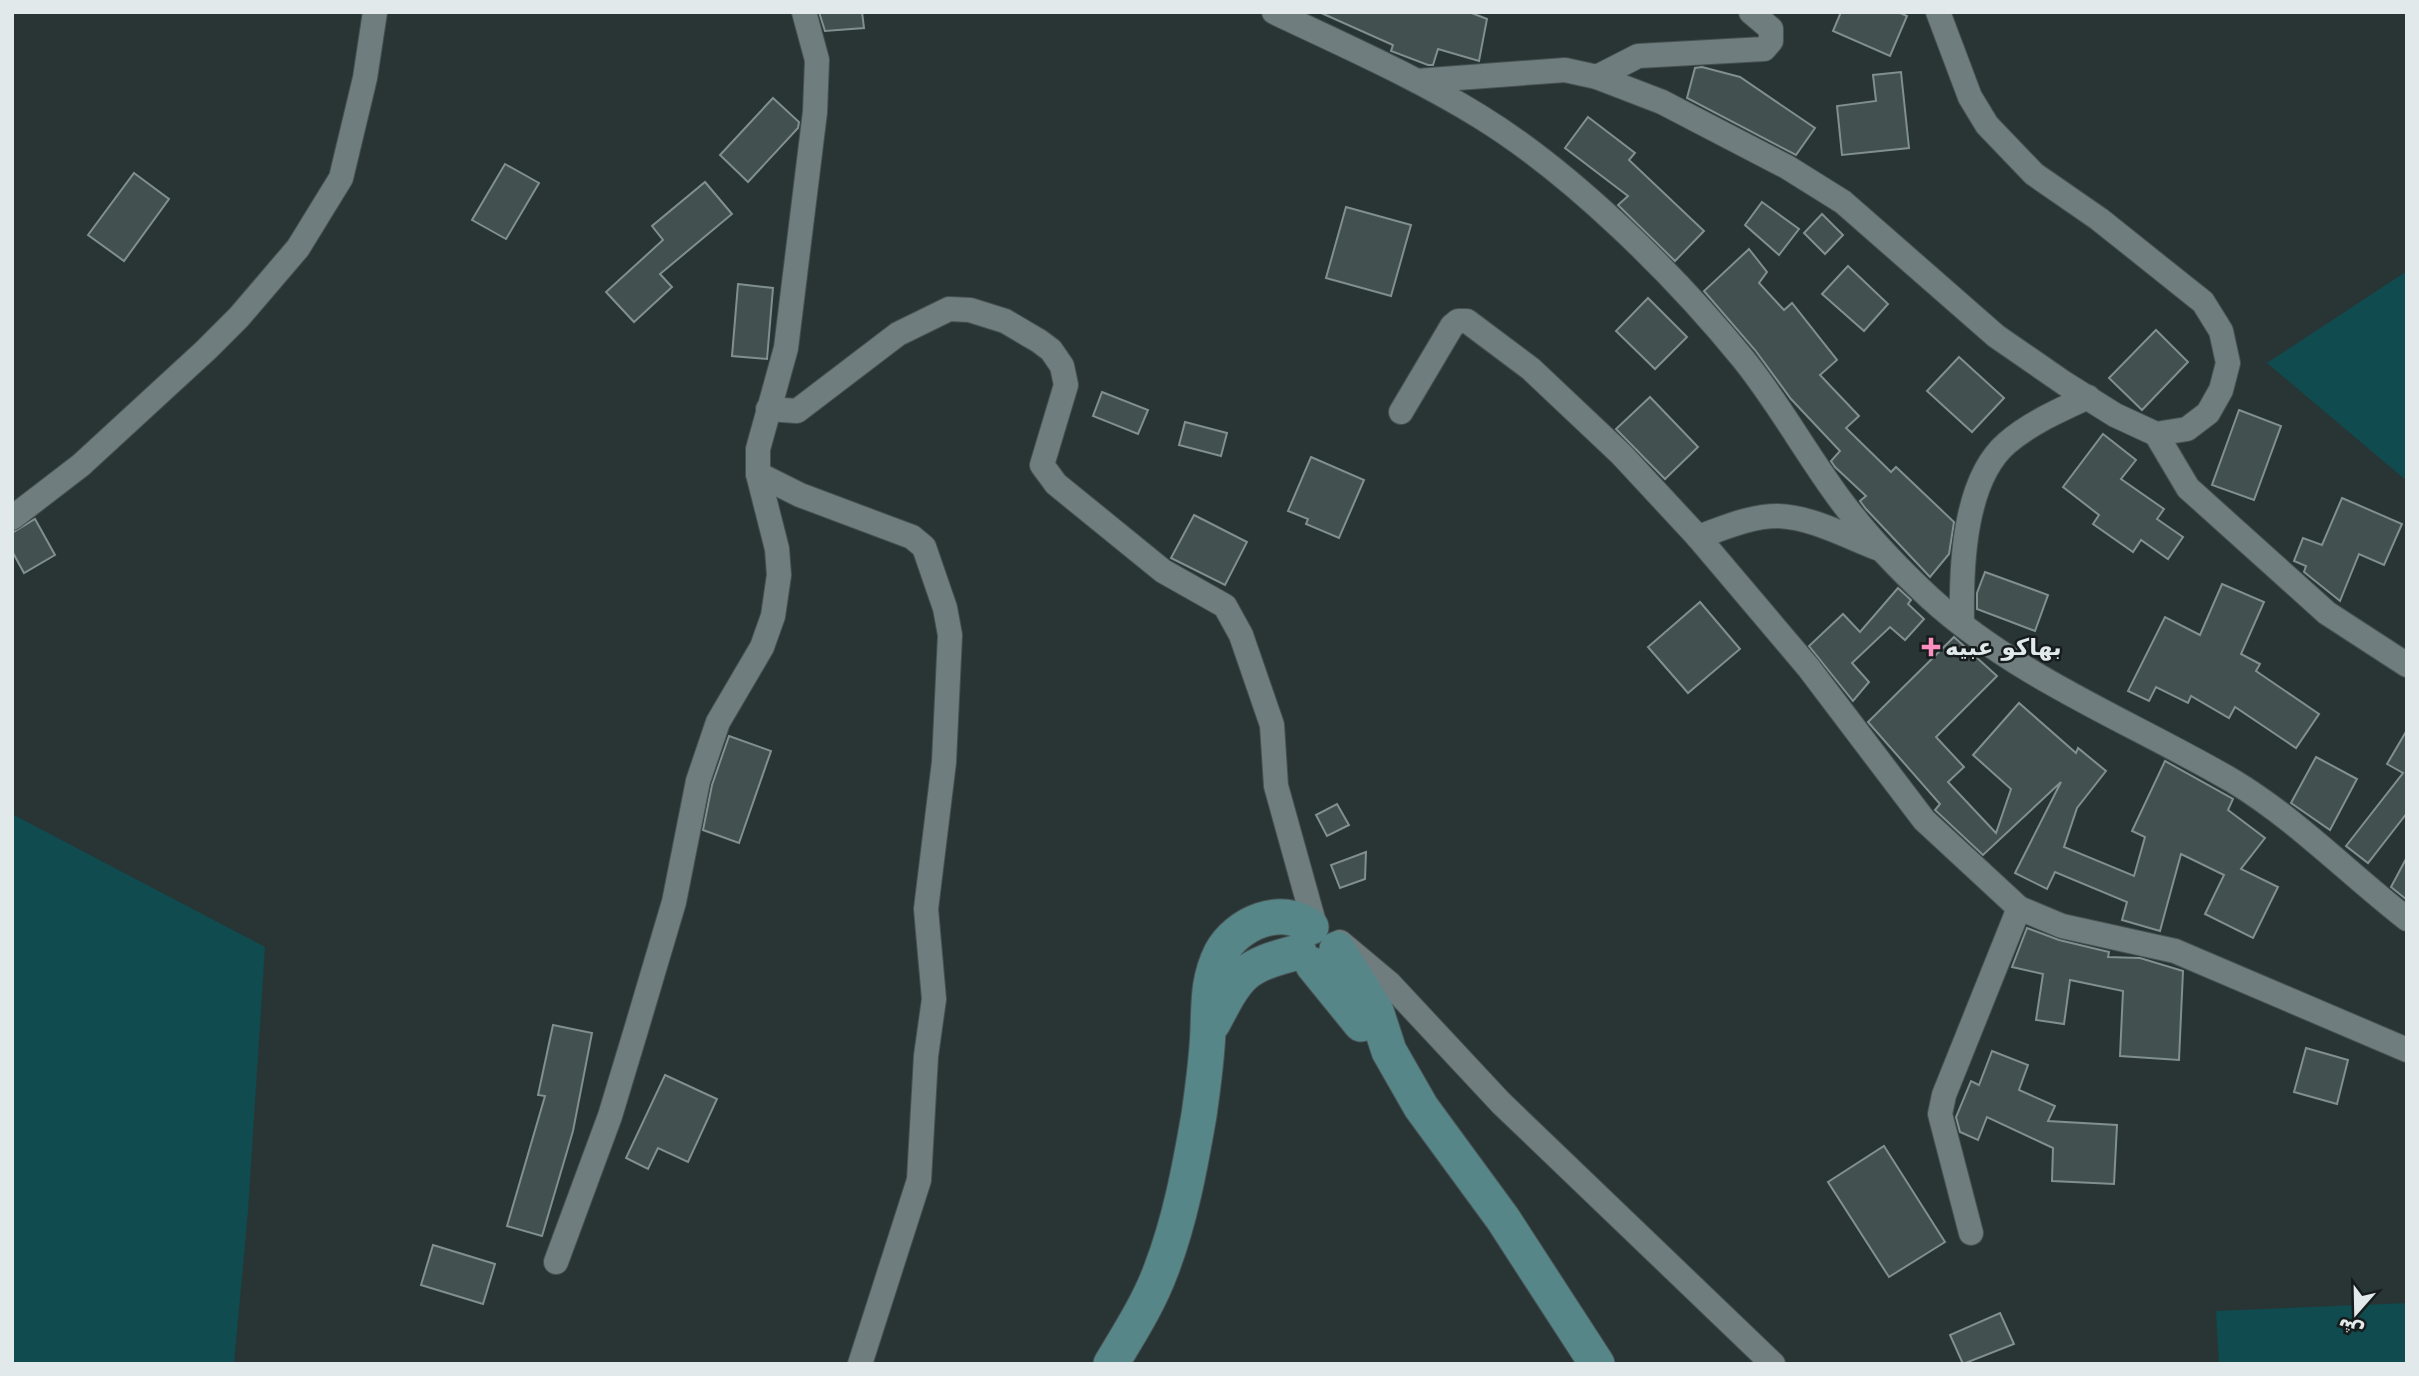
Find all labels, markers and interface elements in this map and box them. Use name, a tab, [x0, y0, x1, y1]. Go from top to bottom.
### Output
place label: بهاكو عبيه	[1945, 634, 2062, 661]
marker: بهاكو عبيه	[1923, 639, 1939, 655]
north arrow	[2321, 1278, 2391, 1348]
text: ش	[2334, 1313, 2367, 1344]

